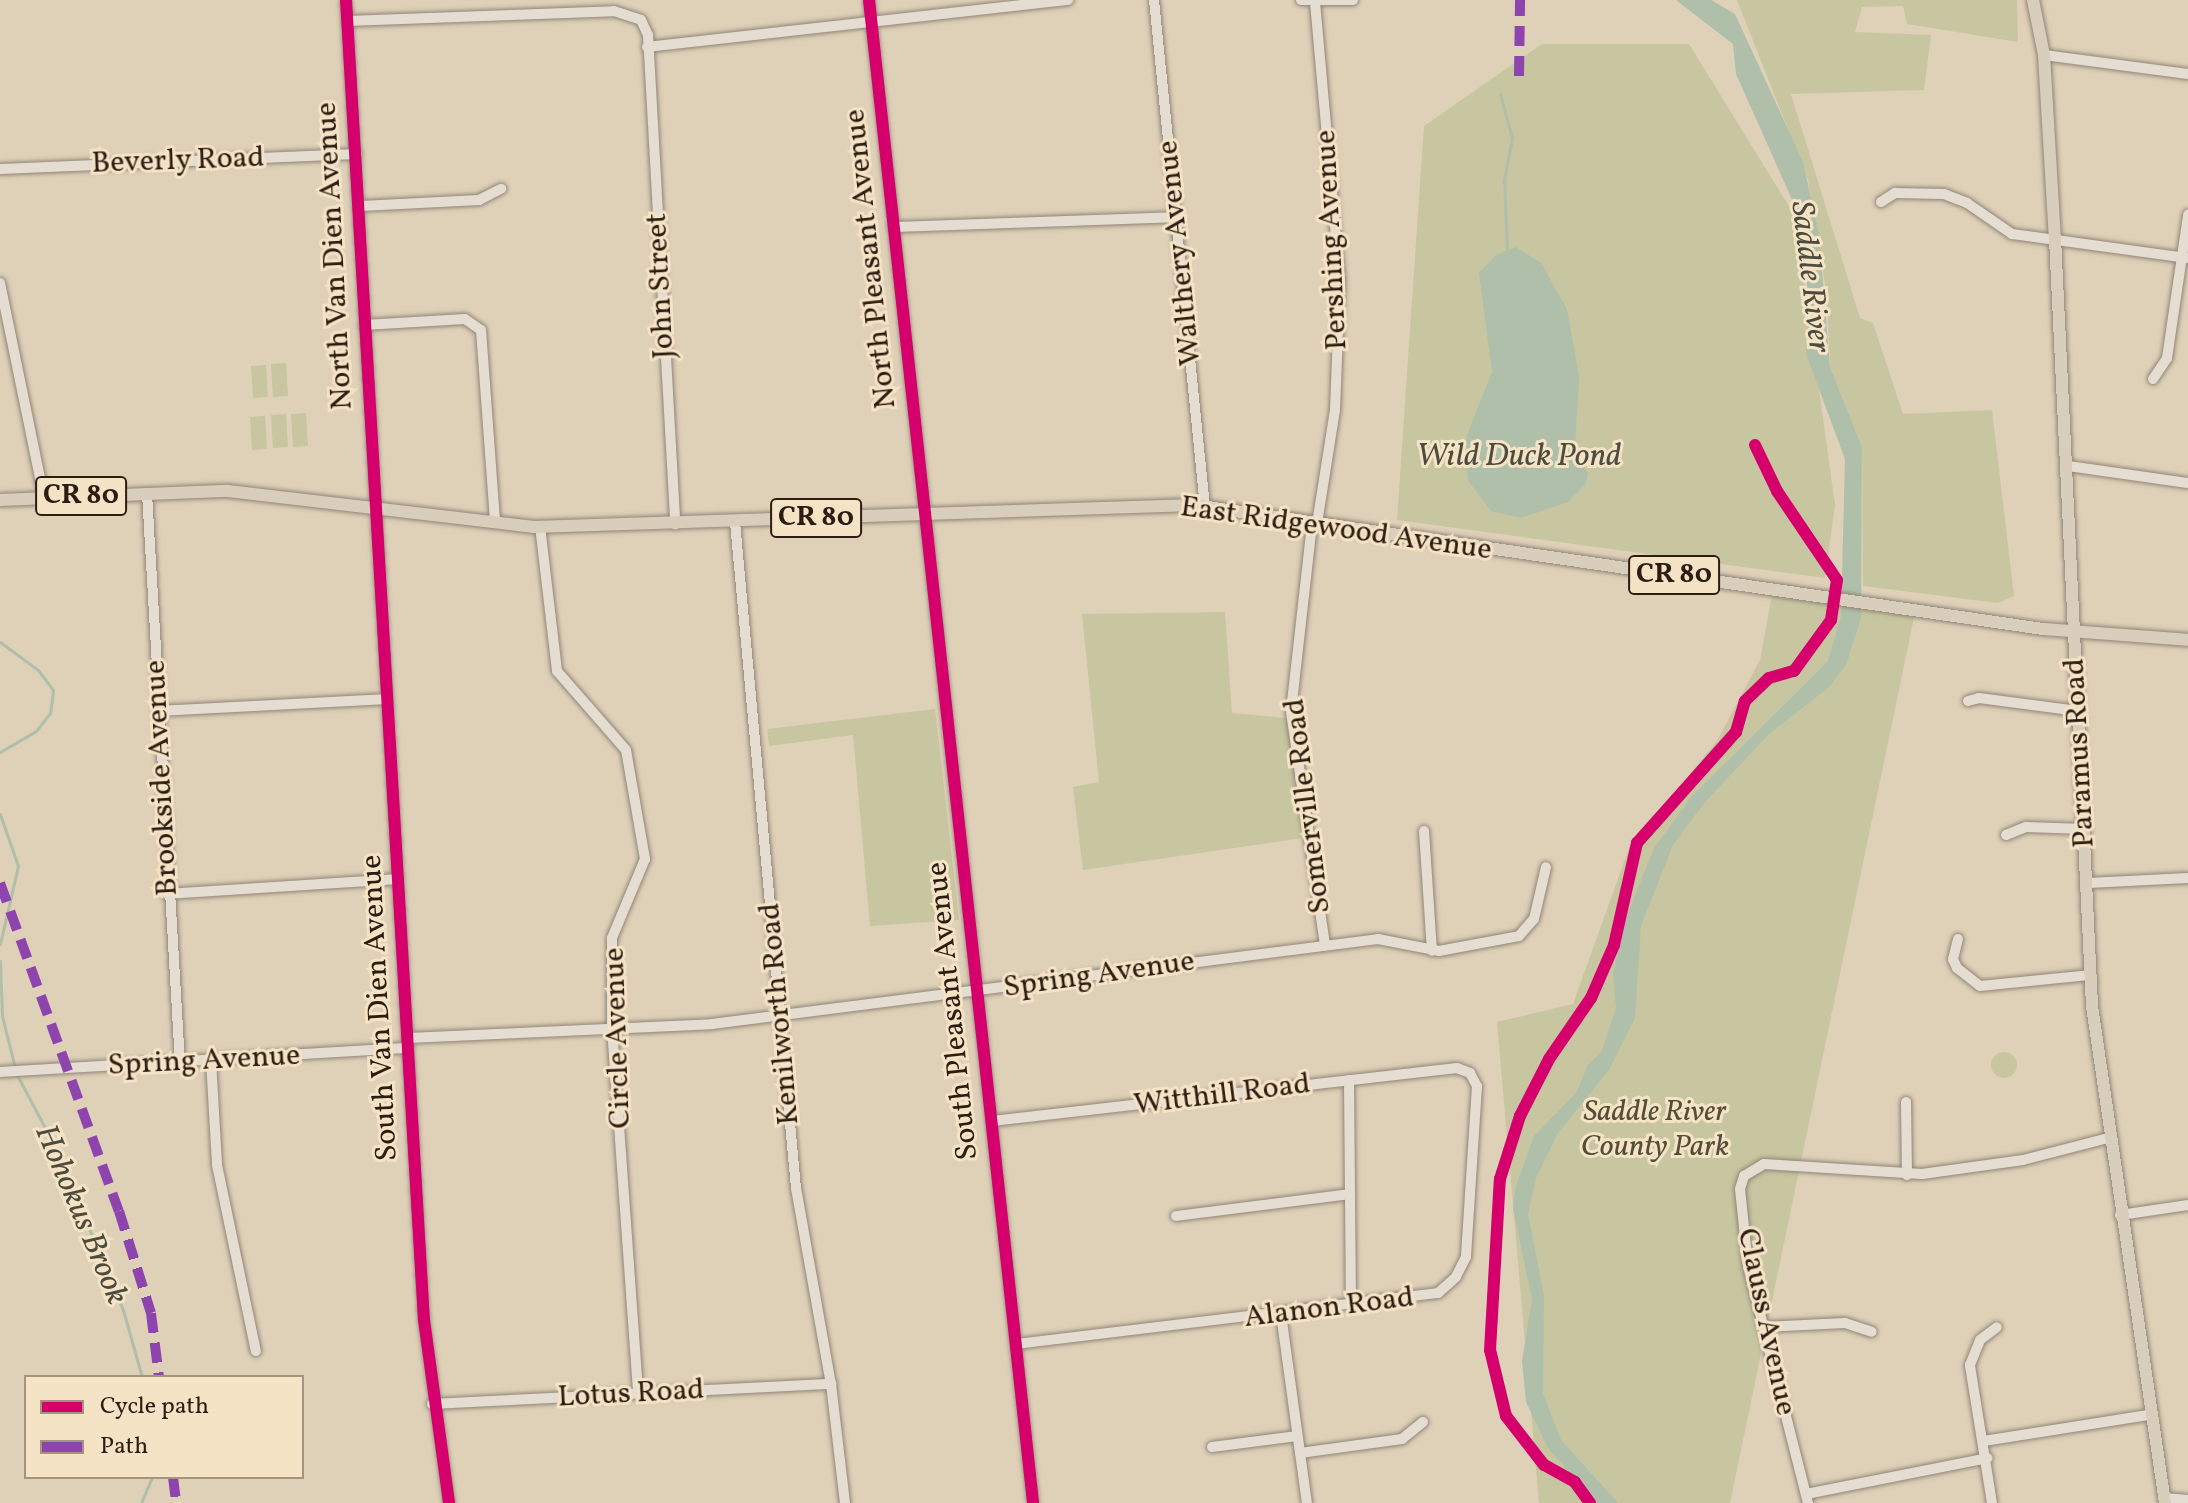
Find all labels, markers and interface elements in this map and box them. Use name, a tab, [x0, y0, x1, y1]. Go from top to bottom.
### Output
street label: North Van Dien Avenue	[309, 101, 361, 411]
street label: North Pleasant Avenue	[837, 107, 905, 411]
street label: Pershing Avenue	[1308, 129, 1356, 351]
street label: Walthery Avenue	[1150, 138, 1210, 368]
street label: Beverly Road	[90, 140, 266, 182]
water label: Saddle River	[1781, 199, 1837, 355]
street label: John Street	[639, 212, 683, 360]
water label: Wild Duck Pond	[1417, 438, 1621, 476]
road number: CR 80	[35, 472, 127, 520]
street label: East Ridgewood Avenue	[1178, 489, 1494, 569]
road number: CR 80	[770, 494, 862, 542]
road number: CR 80	[1628, 551, 1720, 599]
street label: Paramus Road	[2057, 657, 2103, 849]
street label: Brookside Avenue	[138, 659, 186, 897]
street label: Somerville Road	[1277, 696, 1339, 916]
street label: South Van Dien Avenue	[354, 853, 406, 1163]
street label: South Pleasant Avenue	[919, 860, 987, 1162]
street label: Kenilworth Road	[752, 901, 808, 1127]
street label: Spring Avenue	[1001, 944, 1197, 1006]
street label: Circle Avenue	[597, 947, 639, 1129]
street label: Spring Avenue	[107, 1038, 301, 1084]
street label: Witthill Road	[1132, 1066, 1312, 1124]
park label: Saddle River County Park	[1581, 1094, 1729, 1164]
water label: Hohokus Brook	[25, 1119, 135, 1311]
street label: Clauss Avenue	[1729, 1225, 1803, 1419]
street label: Alanon Road	[1242, 1280, 1416, 1336]
street label: Lotus Road	[557, 1372, 705, 1416]
legend	[24, 1375, 304, 1479]
text: Cycle path	[100, 1390, 209, 1424]
text: Path	[100, 1430, 148, 1464]

